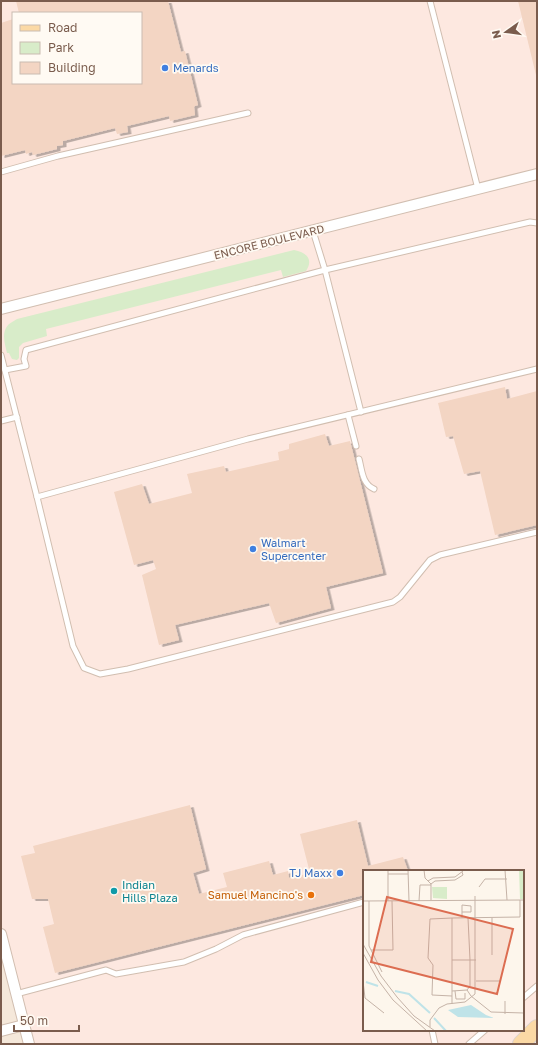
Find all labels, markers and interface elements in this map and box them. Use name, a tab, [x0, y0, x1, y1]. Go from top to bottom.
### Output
legend	[12, 12, 142, 84]
north arrow	[486, 12, 526, 52]
text: Road	[48, 20, 77, 35]
text: N	[488, 29, 503, 40]
text: Park	[48, 40, 74, 55]
text: Building	[48, 60, 96, 75]
place label: Menards	[173, 61, 219, 74]
marker: Menards	[160, 63, 170, 73]
street label: ENCORE BOULEVARD	[212, 221, 326, 262]
place label: Walmart Supercenter	[261, 536, 327, 562]
marker: Walmart Supercenter	[248, 544, 258, 554]
place label: TJ Maxx	[289, 866, 332, 879]
marker: TJ Maxx	[335, 868, 345, 878]
inset map	[363, 870, 524, 1031]
place label: Indian Hills Plaza	[122, 878, 178, 904]
marker: Indian Hills Plaza	[109, 886, 119, 896]
place label: Samuel Mancino's	[208, 888, 303, 901]
marker: Samuel Mancino's	[306, 890, 316, 900]
scale bar	[14, 1007, 79, 1033]
text: 50 m	[20, 1013, 48, 1028]

